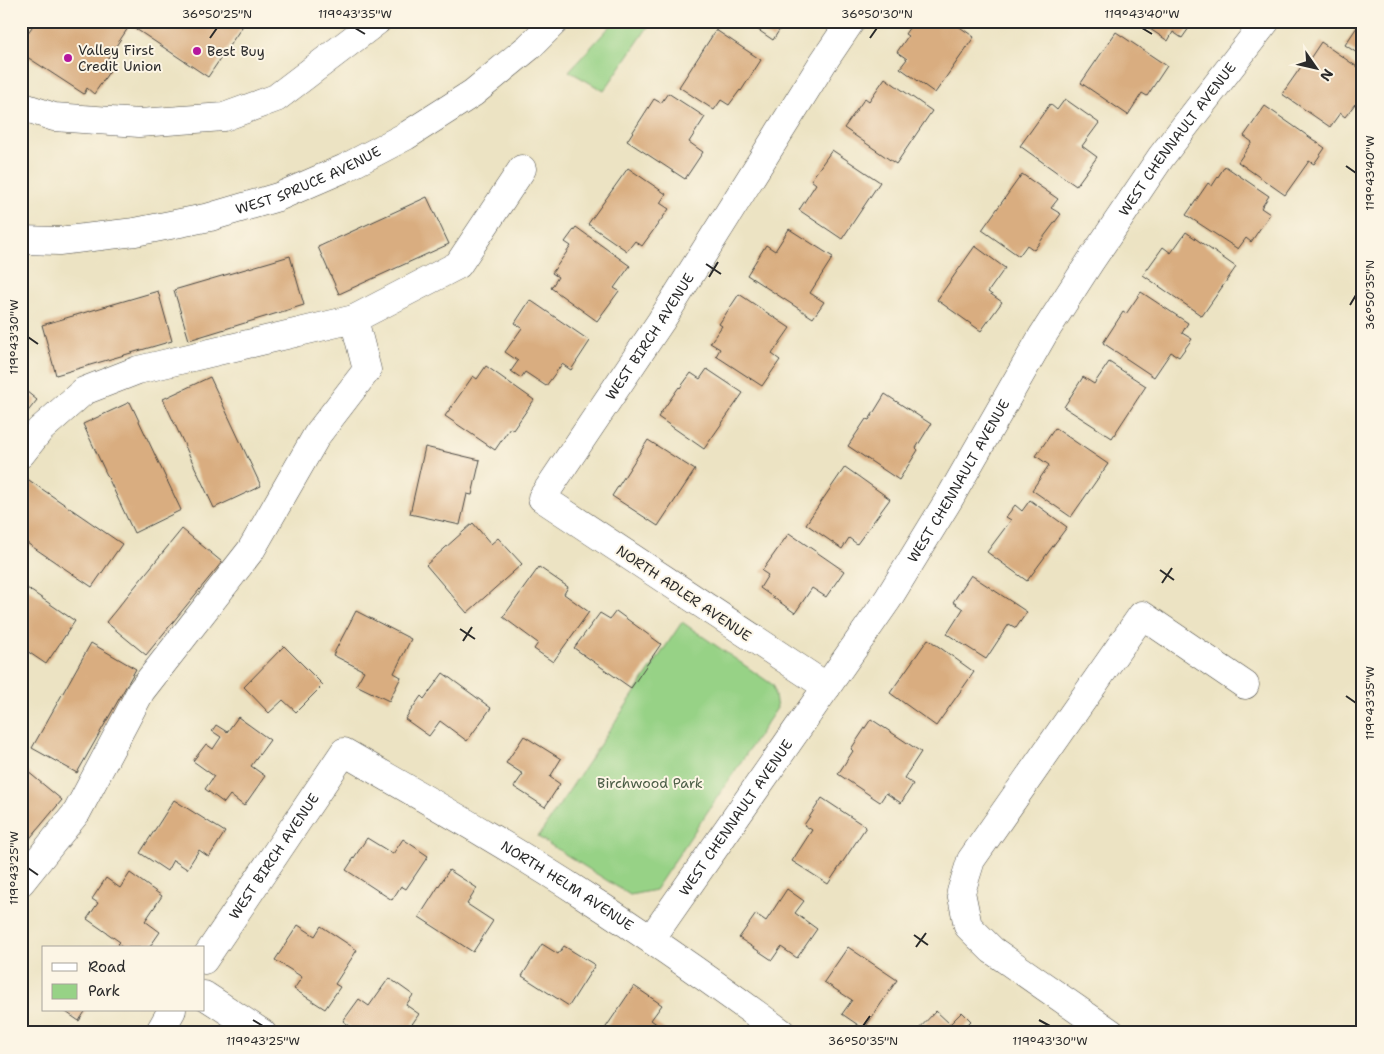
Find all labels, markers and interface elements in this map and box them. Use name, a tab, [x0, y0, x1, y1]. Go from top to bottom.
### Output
text: 36°50'25"N	[182, 6, 252, 22]
text: 119°43'35"W	[318, 6, 392, 22]
text: 36°50'30"N	[841, 6, 913, 22]
text: 119°43'40"W	[1104, 6, 1180, 22]
place label: Valley First Credit Union	[78, 41, 162, 75]
place label: Best Buy	[207, 42, 265, 60]
north arrow	[1292, 42, 1342, 92]
marker: Best Buy	[191, 45, 203, 57]
marker: Valley First Credit Union	[62, 52, 74, 64]
street label: WEST CHENNAULT AVENUE	[1115, 59, 1240, 220]
text: N	[1316, 66, 1337, 85]
text: 119°43'40"W	[1362, 135, 1378, 211]
street label: WEST SPRUCE AVENUE	[233, 142, 384, 218]
text: 36°50'35"N	[1362, 260, 1378, 330]
street label: WEST BIRCH AVENUE	[601, 270, 698, 404]
text: 119°43'30"W	[6, 299, 22, 375]
street label: WEST CHENNAULT AVENUE	[903, 396, 1014, 566]
street label: NORTH ADLER AVENUE	[613, 541, 755, 645]
text: 119°43'35"W	[1362, 666, 1378, 740]
street label: WEST CHENNAULT AVENUE	[675, 736, 796, 899]
park label: Birchwood Park	[597, 774, 703, 792]
street label: WEST BIRCH AVENUE	[225, 790, 323, 923]
text: 119°43'25"W	[6, 831, 22, 905]
street label: NORTH HELM AVENUE	[498, 837, 637, 935]
legend	[42, 946, 205, 1012]
text: Road	[88, 957, 126, 977]
text: Park	[88, 981, 120, 1001]
text: 119°43'25"W	[226, 1033, 300, 1049]
text: 36°50'35"N	[828, 1033, 898, 1049]
text: 119°43'30"W	[1012, 1033, 1088, 1049]

